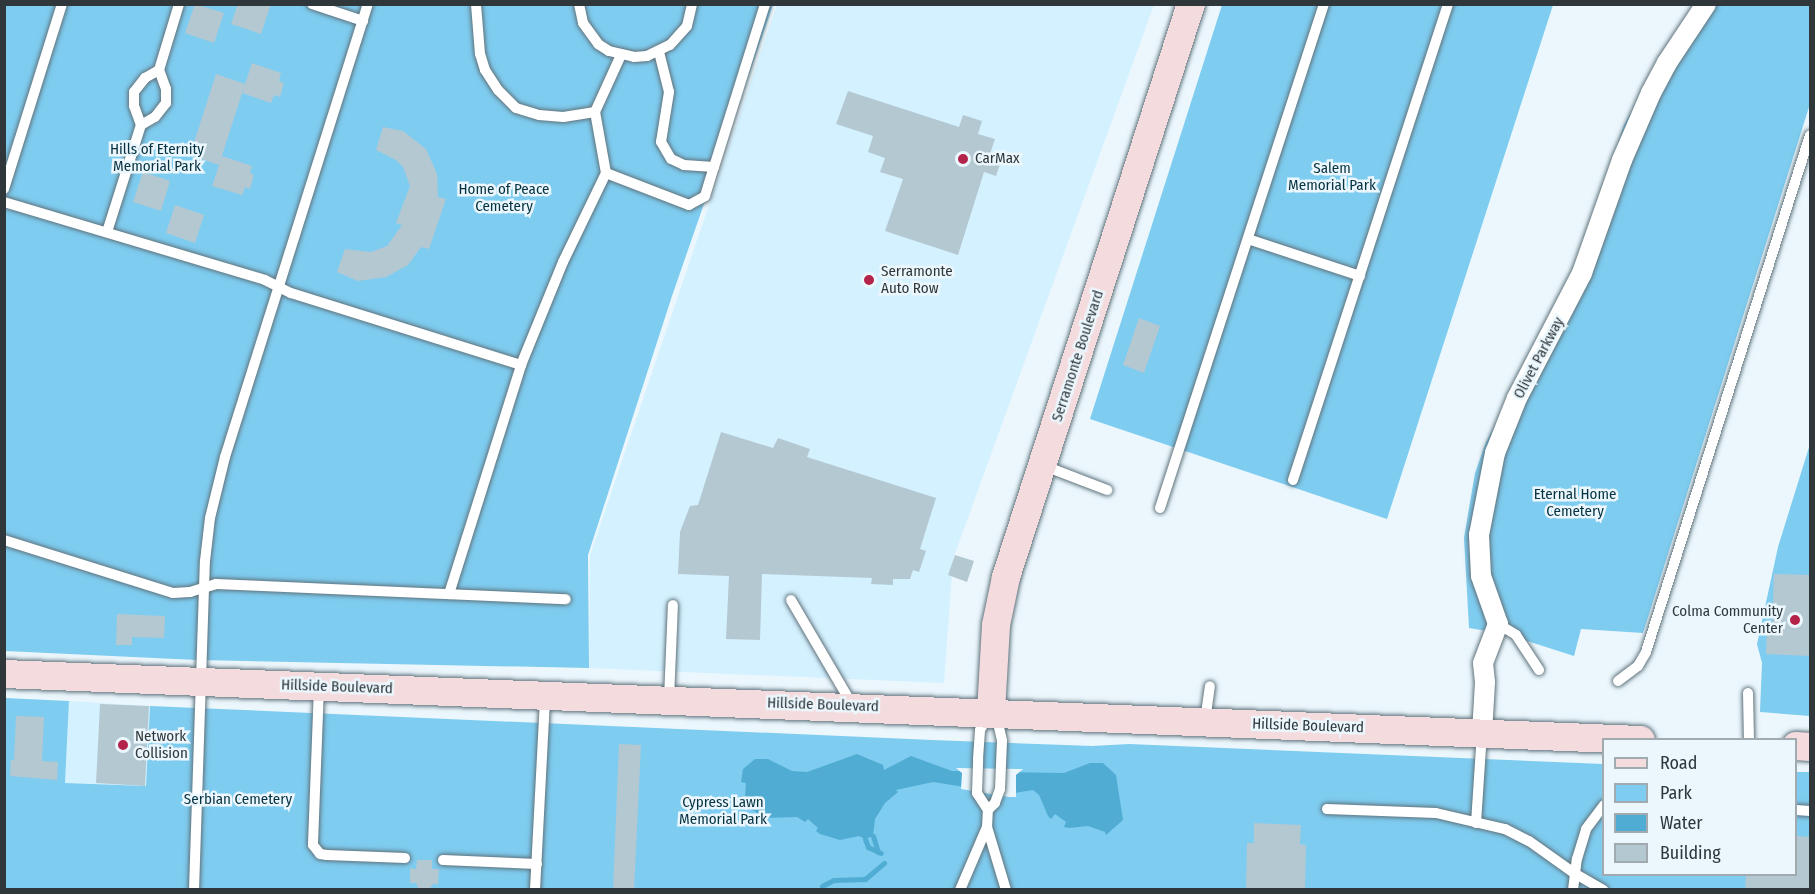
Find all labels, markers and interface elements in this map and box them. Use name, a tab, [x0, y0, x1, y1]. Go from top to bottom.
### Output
park label: Hills of Eternity Memorial Park	[110, 140, 204, 175]
place label: CarMax	[975, 150, 1020, 168]
marker: CarMax	[956, 152, 970, 166]
park label: Salem Memorial Park	[1288, 159, 1376, 194]
park label: Home of Peace Cemetery	[458, 180, 550, 215]
place label: Serramonte Auto Row	[881, 262, 953, 297]
marker: Serramonte Auto Row	[862, 273, 876, 287]
street label: Serramonte Boulevard	[1048, 288, 1108, 424]
street label: Olivet Parkway	[1510, 314, 1568, 402]
park label: Eternal Home Cemetery	[1534, 485, 1616, 520]
place label: Colma Community Center	[1672, 602, 1783, 637]
marker: Colma Community Center	[1788, 613, 1802, 627]
street label: Hillside Boulevard	[281, 676, 393, 698]
street label: Hillside Boulevard	[767, 694, 879, 716]
street label: Hillside Boulevard	[1252, 715, 1364, 737]
place label: Network Collision	[135, 727, 188, 762]
marker: Network Collision	[116, 738, 130, 752]
legend	[1602, 738, 1797, 876]
text: Road	[1660, 752, 1697, 774]
text: Park	[1660, 782, 1692, 804]
park label: Serbian Cemetery	[184, 791, 292, 809]
park label: Cypress Lawn Memorial Park	[679, 793, 767, 828]
text: Water	[1660, 812, 1703, 834]
text: Building	[1660, 842, 1721, 864]

